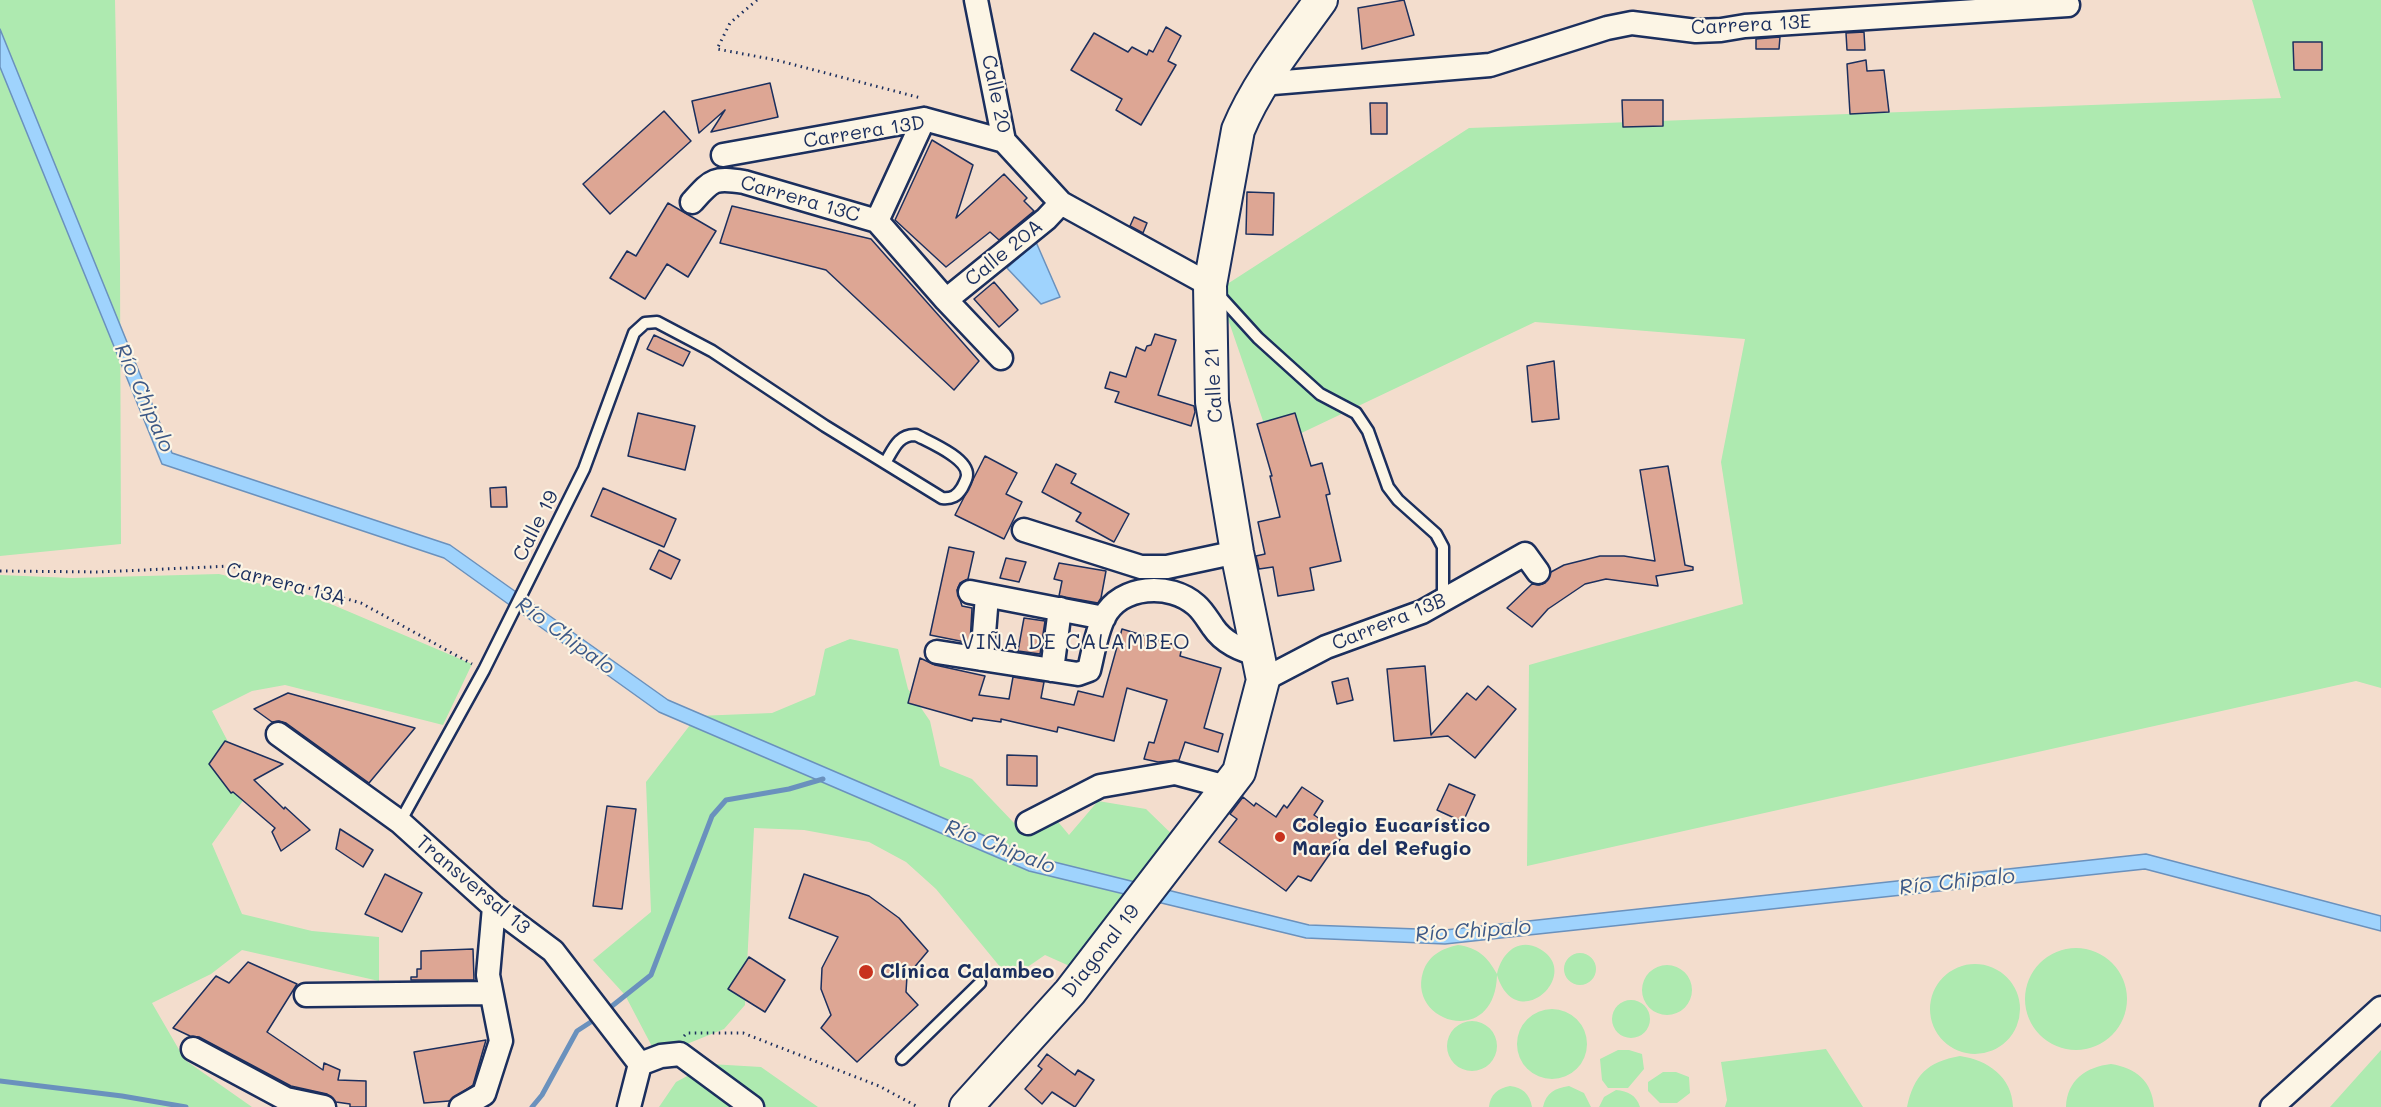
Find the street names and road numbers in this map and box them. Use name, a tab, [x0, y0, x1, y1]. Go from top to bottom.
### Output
street label: Carrera 13E	[1690, 10, 1812, 40]
street label: Calle 20	[976, 53, 1016, 135]
street label: Carrera 13D	[802, 111, 926, 153]
street label: Carrera 13C	[738, 171, 862, 227]
street label: Calle 20A	[960, 214, 1048, 292]
street label: Calle 21	[1200, 347, 1228, 423]
street label: Calle 19	[508, 487, 564, 565]
street label: Carrera 13A	[224, 558, 348, 610]
street label: Carrera 13B	[1328, 588, 1450, 656]
street label: Transversal 13	[411, 830, 535, 940]
street label: Diagonal 19	[1057, 900, 1145, 1002]

